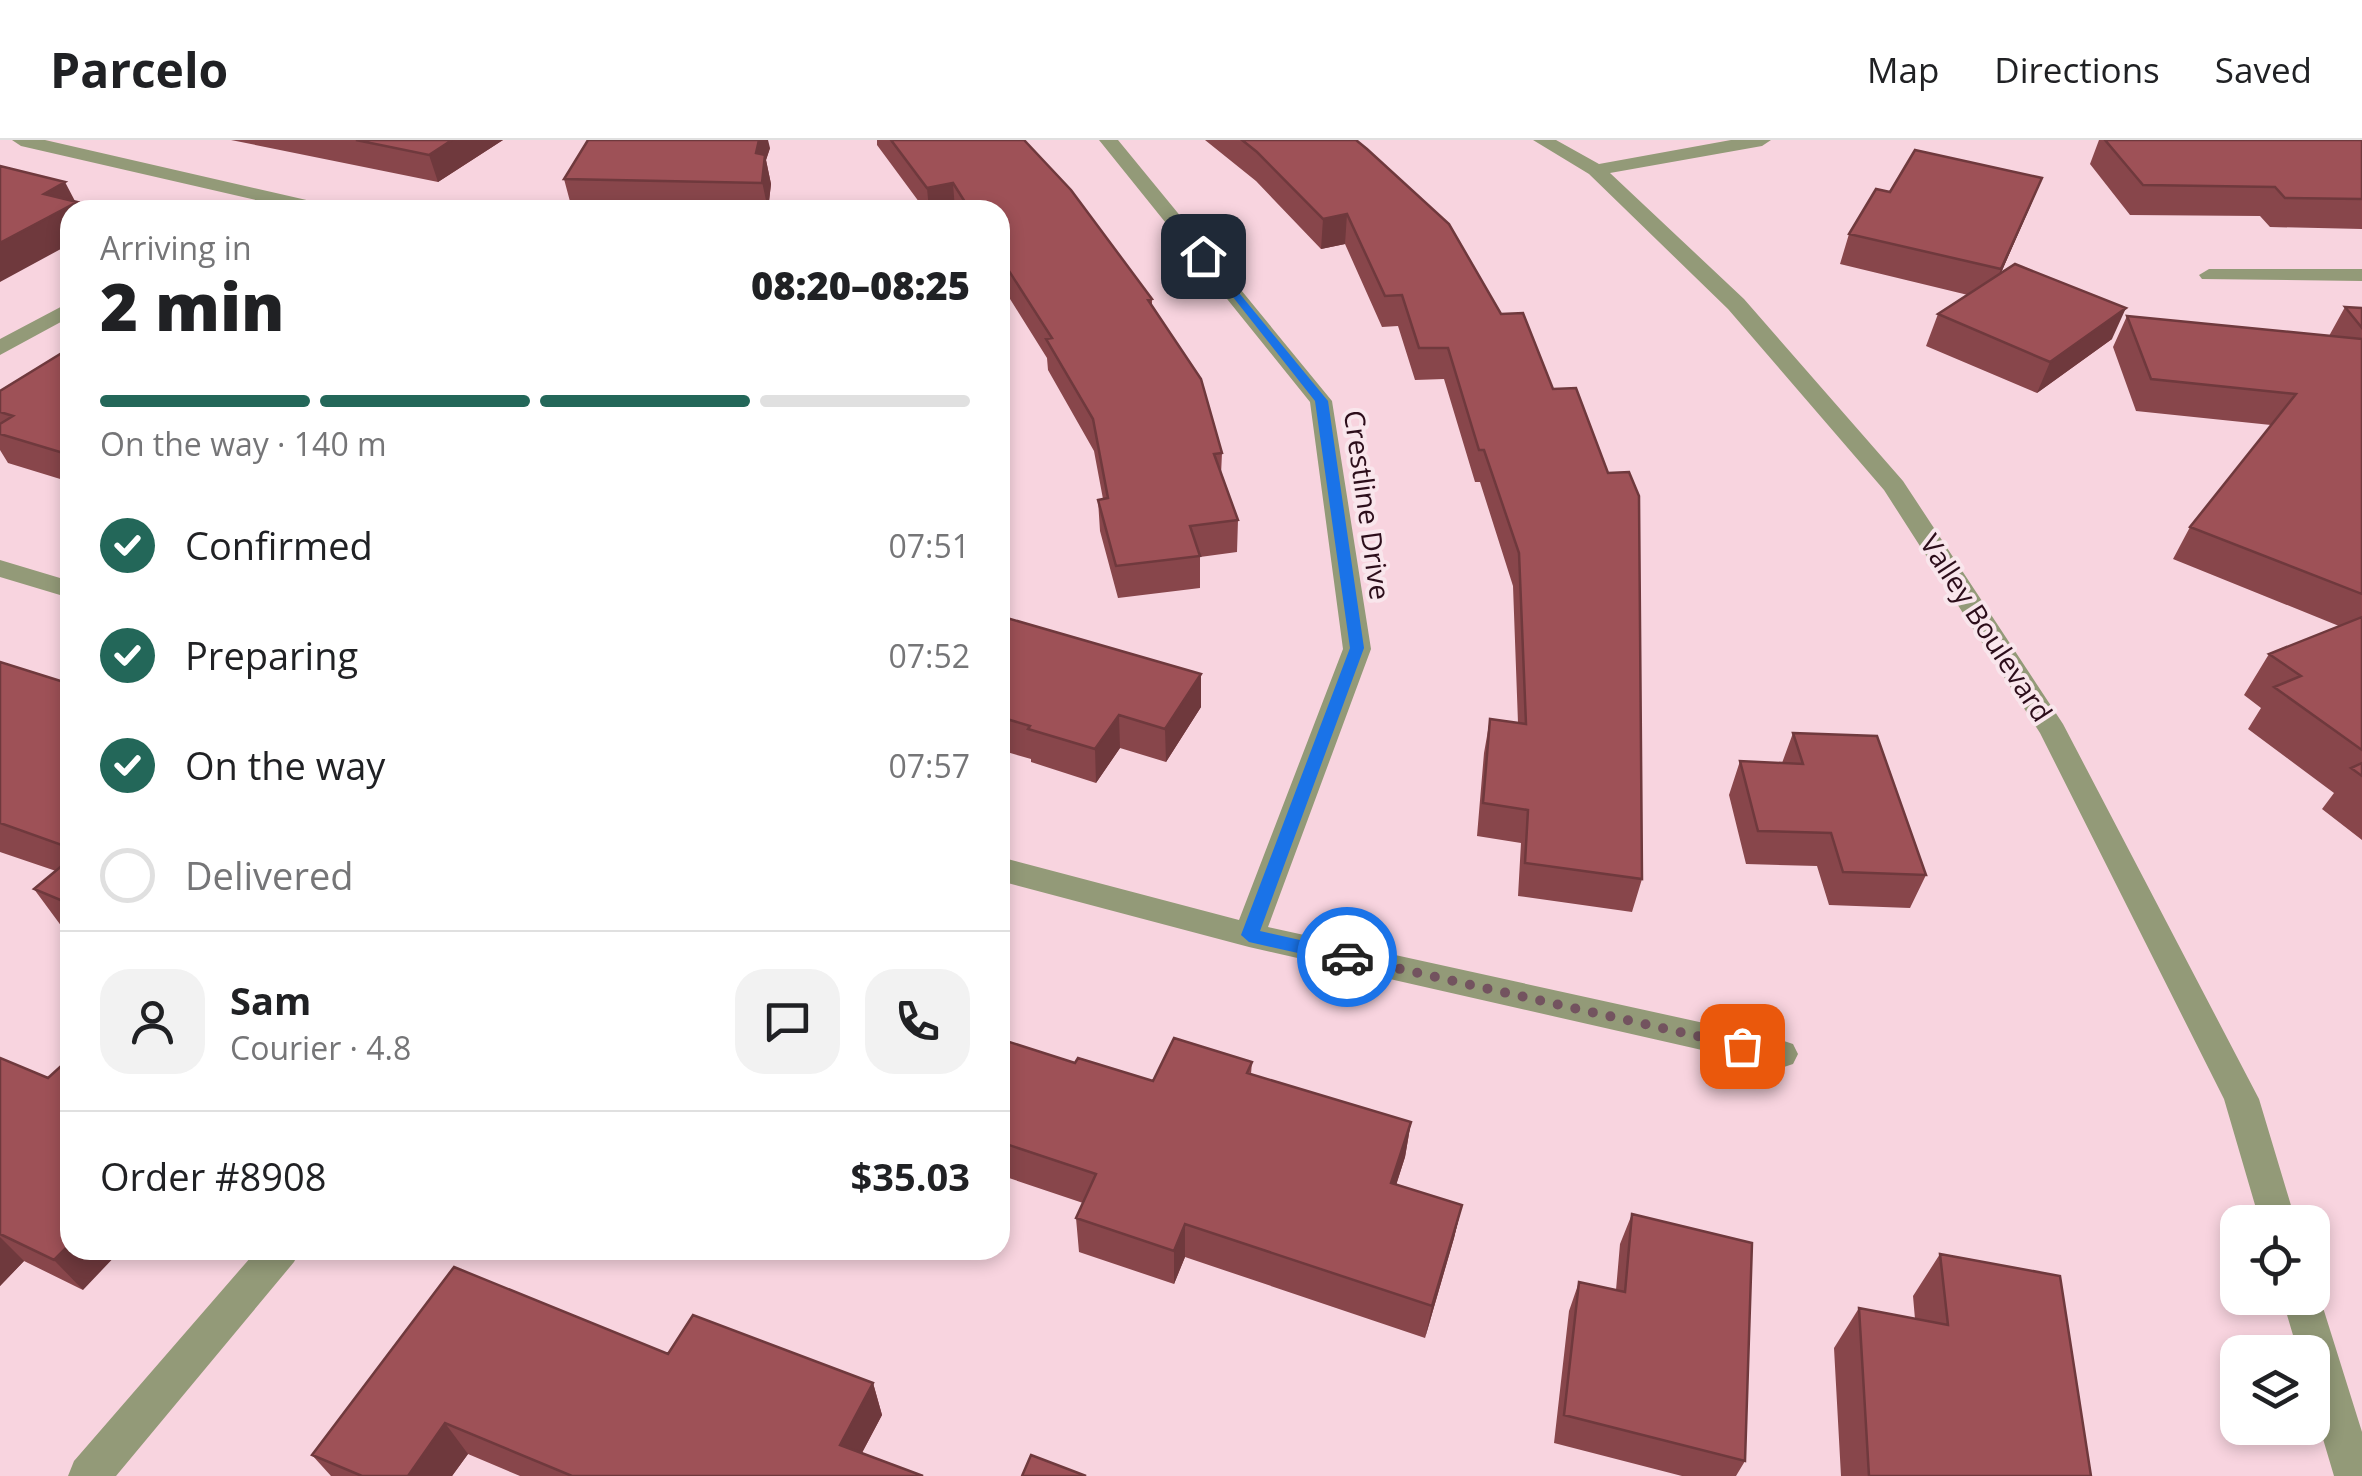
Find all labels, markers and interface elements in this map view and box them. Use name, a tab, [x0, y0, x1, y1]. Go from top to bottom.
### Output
text: Parcelo	[50, 37, 228, 102]
text: Map	[1867, 46, 1939, 93]
text: Directions	[1994, 46, 2160, 93]
text: Saved	[2215, 46, 2312, 93]
pin	[1161, 214, 1246, 299]
text: Arriving in	[100, 226, 252, 269]
icon: home	[1176, 229, 1231, 284]
text: 08:20–08:25	[751, 259, 970, 311]
text: 2 min	[100, 262, 285, 350]
street label: Crestline Drive	[1336, 408, 1400, 602]
text: On the way · 140 m	[100, 422, 387, 465]
icon: check	[100, 518, 155, 573]
text: Confirmed	[185, 519, 373, 571]
text: 07:51	[888, 524, 970, 567]
street label: Valley Boulevard	[1912, 526, 2062, 729]
icon: check	[100, 628, 155, 683]
text: Preparing	[185, 629, 358, 681]
text: 07:52	[888, 634, 970, 677]
icon: check	[100, 738, 155, 793]
text: On the way	[185, 739, 385, 791]
text: 07:57	[888, 744, 970, 787]
text: Delivered	[185, 849, 354, 901]
courier	[1297, 907, 1397, 1007]
icon: car	[1320, 930, 1375, 985]
button: person	[100, 969, 205, 1074]
button: chat	[735, 969, 840, 1074]
button: phone	[865, 969, 970, 1074]
text: Sam	[230, 974, 311, 1026]
pin	[1700, 1004, 1785, 1089]
icon: bag	[1715, 1019, 1770, 1074]
text: Courier · 4.8	[230, 1026, 411, 1069]
text: Order #8908	[100, 1150, 327, 1202]
text: $35.03	[851, 1150, 970, 1202]
map controls	[2220, 1205, 2330, 1445]
button: locate	[2220, 1205, 2330, 1315]
button: layers	[2220, 1335, 2330, 1445]

